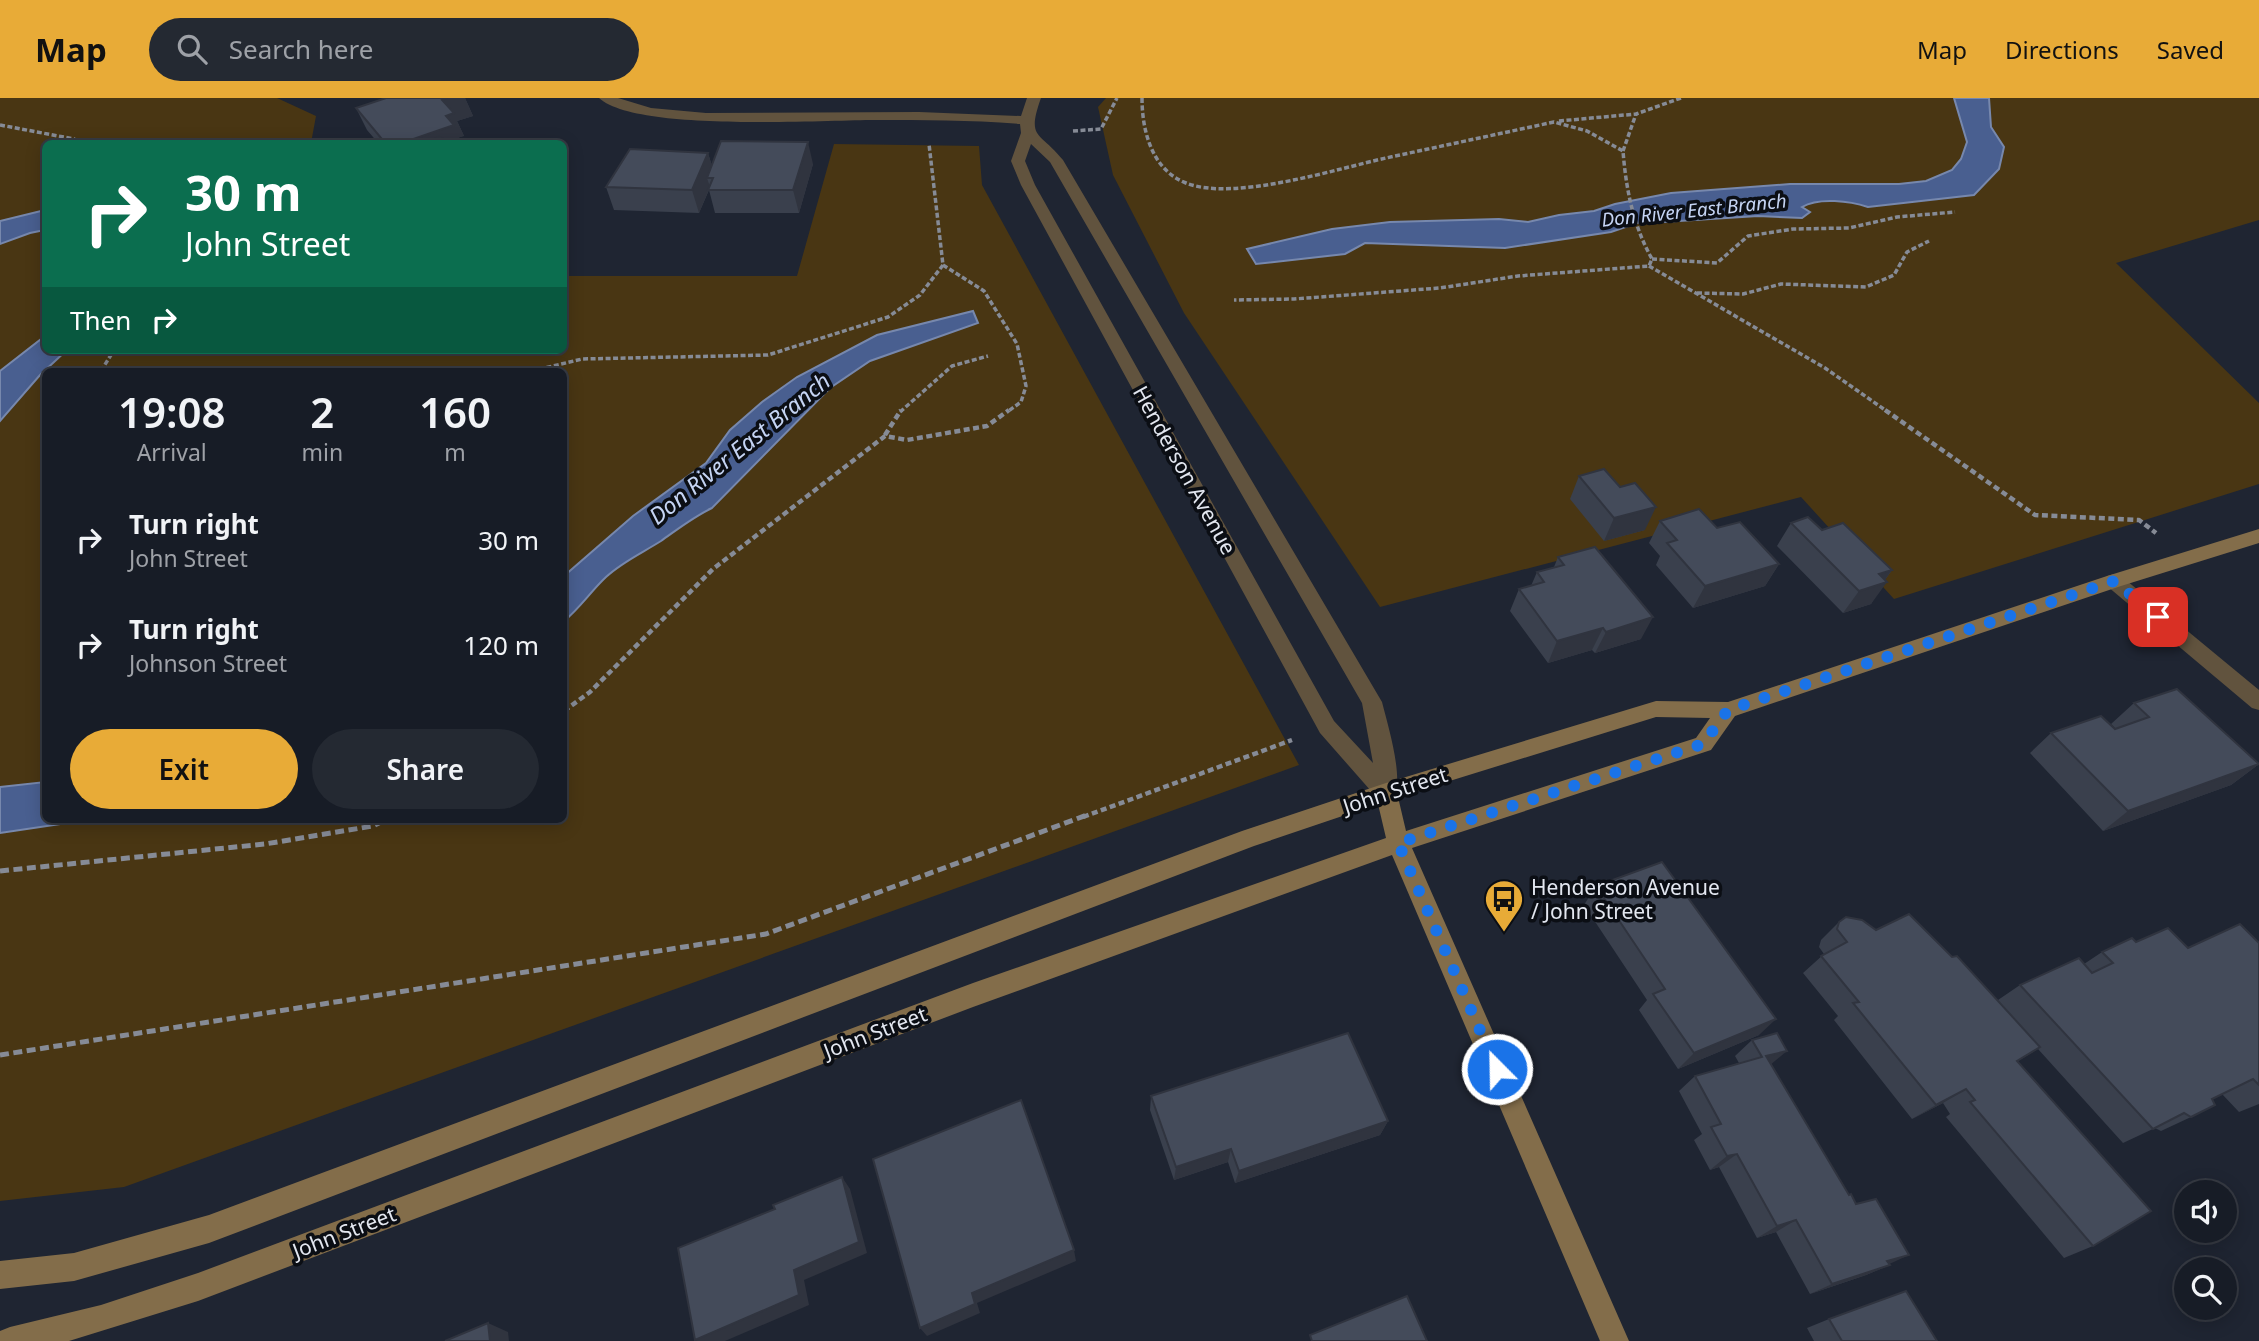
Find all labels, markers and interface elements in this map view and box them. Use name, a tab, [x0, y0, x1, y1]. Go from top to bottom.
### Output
search box	[149, 18, 639, 81]
text: Map	[35, 27, 107, 72]
icon: search	[173, 30, 211, 68]
text: Search here	[229, 31, 373, 67]
text: Map	[1917, 33, 1967, 66]
text: Directions	[2005, 33, 2119, 66]
text: Saved	[2157, 33, 2224, 66]
text: 30 m	[185, 159, 302, 225]
icon: right	[70, 168, 161, 259]
water label: Don River East Branch	[1600, 187, 1788, 233]
text: John Street	[185, 222, 350, 265]
icon: right	[145, 301, 183, 339]
text: Then	[70, 302, 131, 338]
water label: Don River East Branch	[641, 365, 837, 531]
street label: Henderson Avenue	[1127, 381, 1243, 559]
text: 19:08	[118, 383, 226, 440]
text: 2	[310, 383, 334, 440]
text: 160	[419, 383, 491, 440]
text: Arrival	[137, 436, 207, 468]
text: min	[301, 436, 343, 468]
text: m	[444, 436, 466, 468]
text: Turn right	[129, 506, 259, 542]
icon: right	[70, 521, 108, 559]
text: 30 m	[478, 522, 539, 558]
text: John Street	[129, 542, 248, 574]
pin	[2128, 587, 2188, 647]
icon: arrive	[2139, 598, 2177, 636]
text: Turn right	[129, 611, 259, 647]
icon: right	[70, 626, 108, 664]
text: 120 m	[463, 627, 539, 663]
text: Johnson Street	[129, 647, 287, 679]
button: Exit	[70, 729, 298, 809]
button: Share	[312, 729, 539, 809]
street label: John Street	[1337, 760, 1451, 821]
place label: Henderson Avenue / John Street	[1531, 873, 1720, 925]
bus stop icon: Henderson Avenue / John Street	[1483, 878, 1525, 933]
street label: John Street	[817, 999, 931, 1065]
position arrow	[1460, 1032, 1534, 1106]
map controls	[2174, 1180, 2237, 1320]
button: sound	[2174, 1180, 2237, 1243]
street label: John Street	[286, 1199, 400, 1265]
button: search	[2174, 1257, 2237, 1320]

